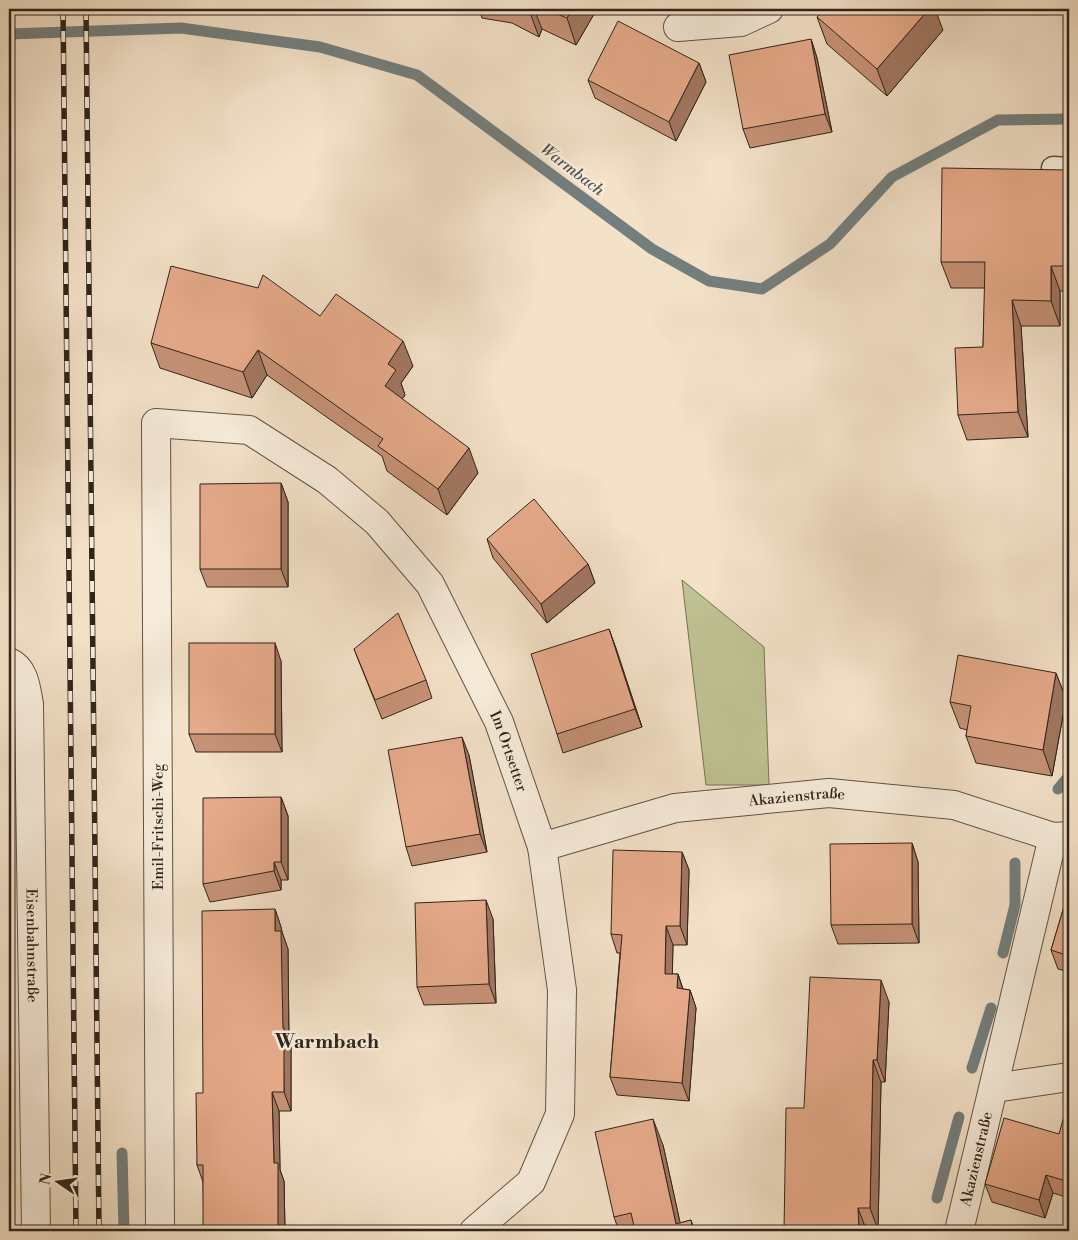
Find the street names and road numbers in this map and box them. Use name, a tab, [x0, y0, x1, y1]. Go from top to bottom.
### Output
street label: Im Ortsetter	[485, 708, 531, 795]
street label: Emil-Fritschi-Weg	[149, 764, 168, 890]
street label: Akazienstraße	[747, 784, 846, 811]
street label: Eisenbahnstraße	[21, 888, 42, 1003]
street label: Akazienstraße	[956, 1110, 997, 1209]

